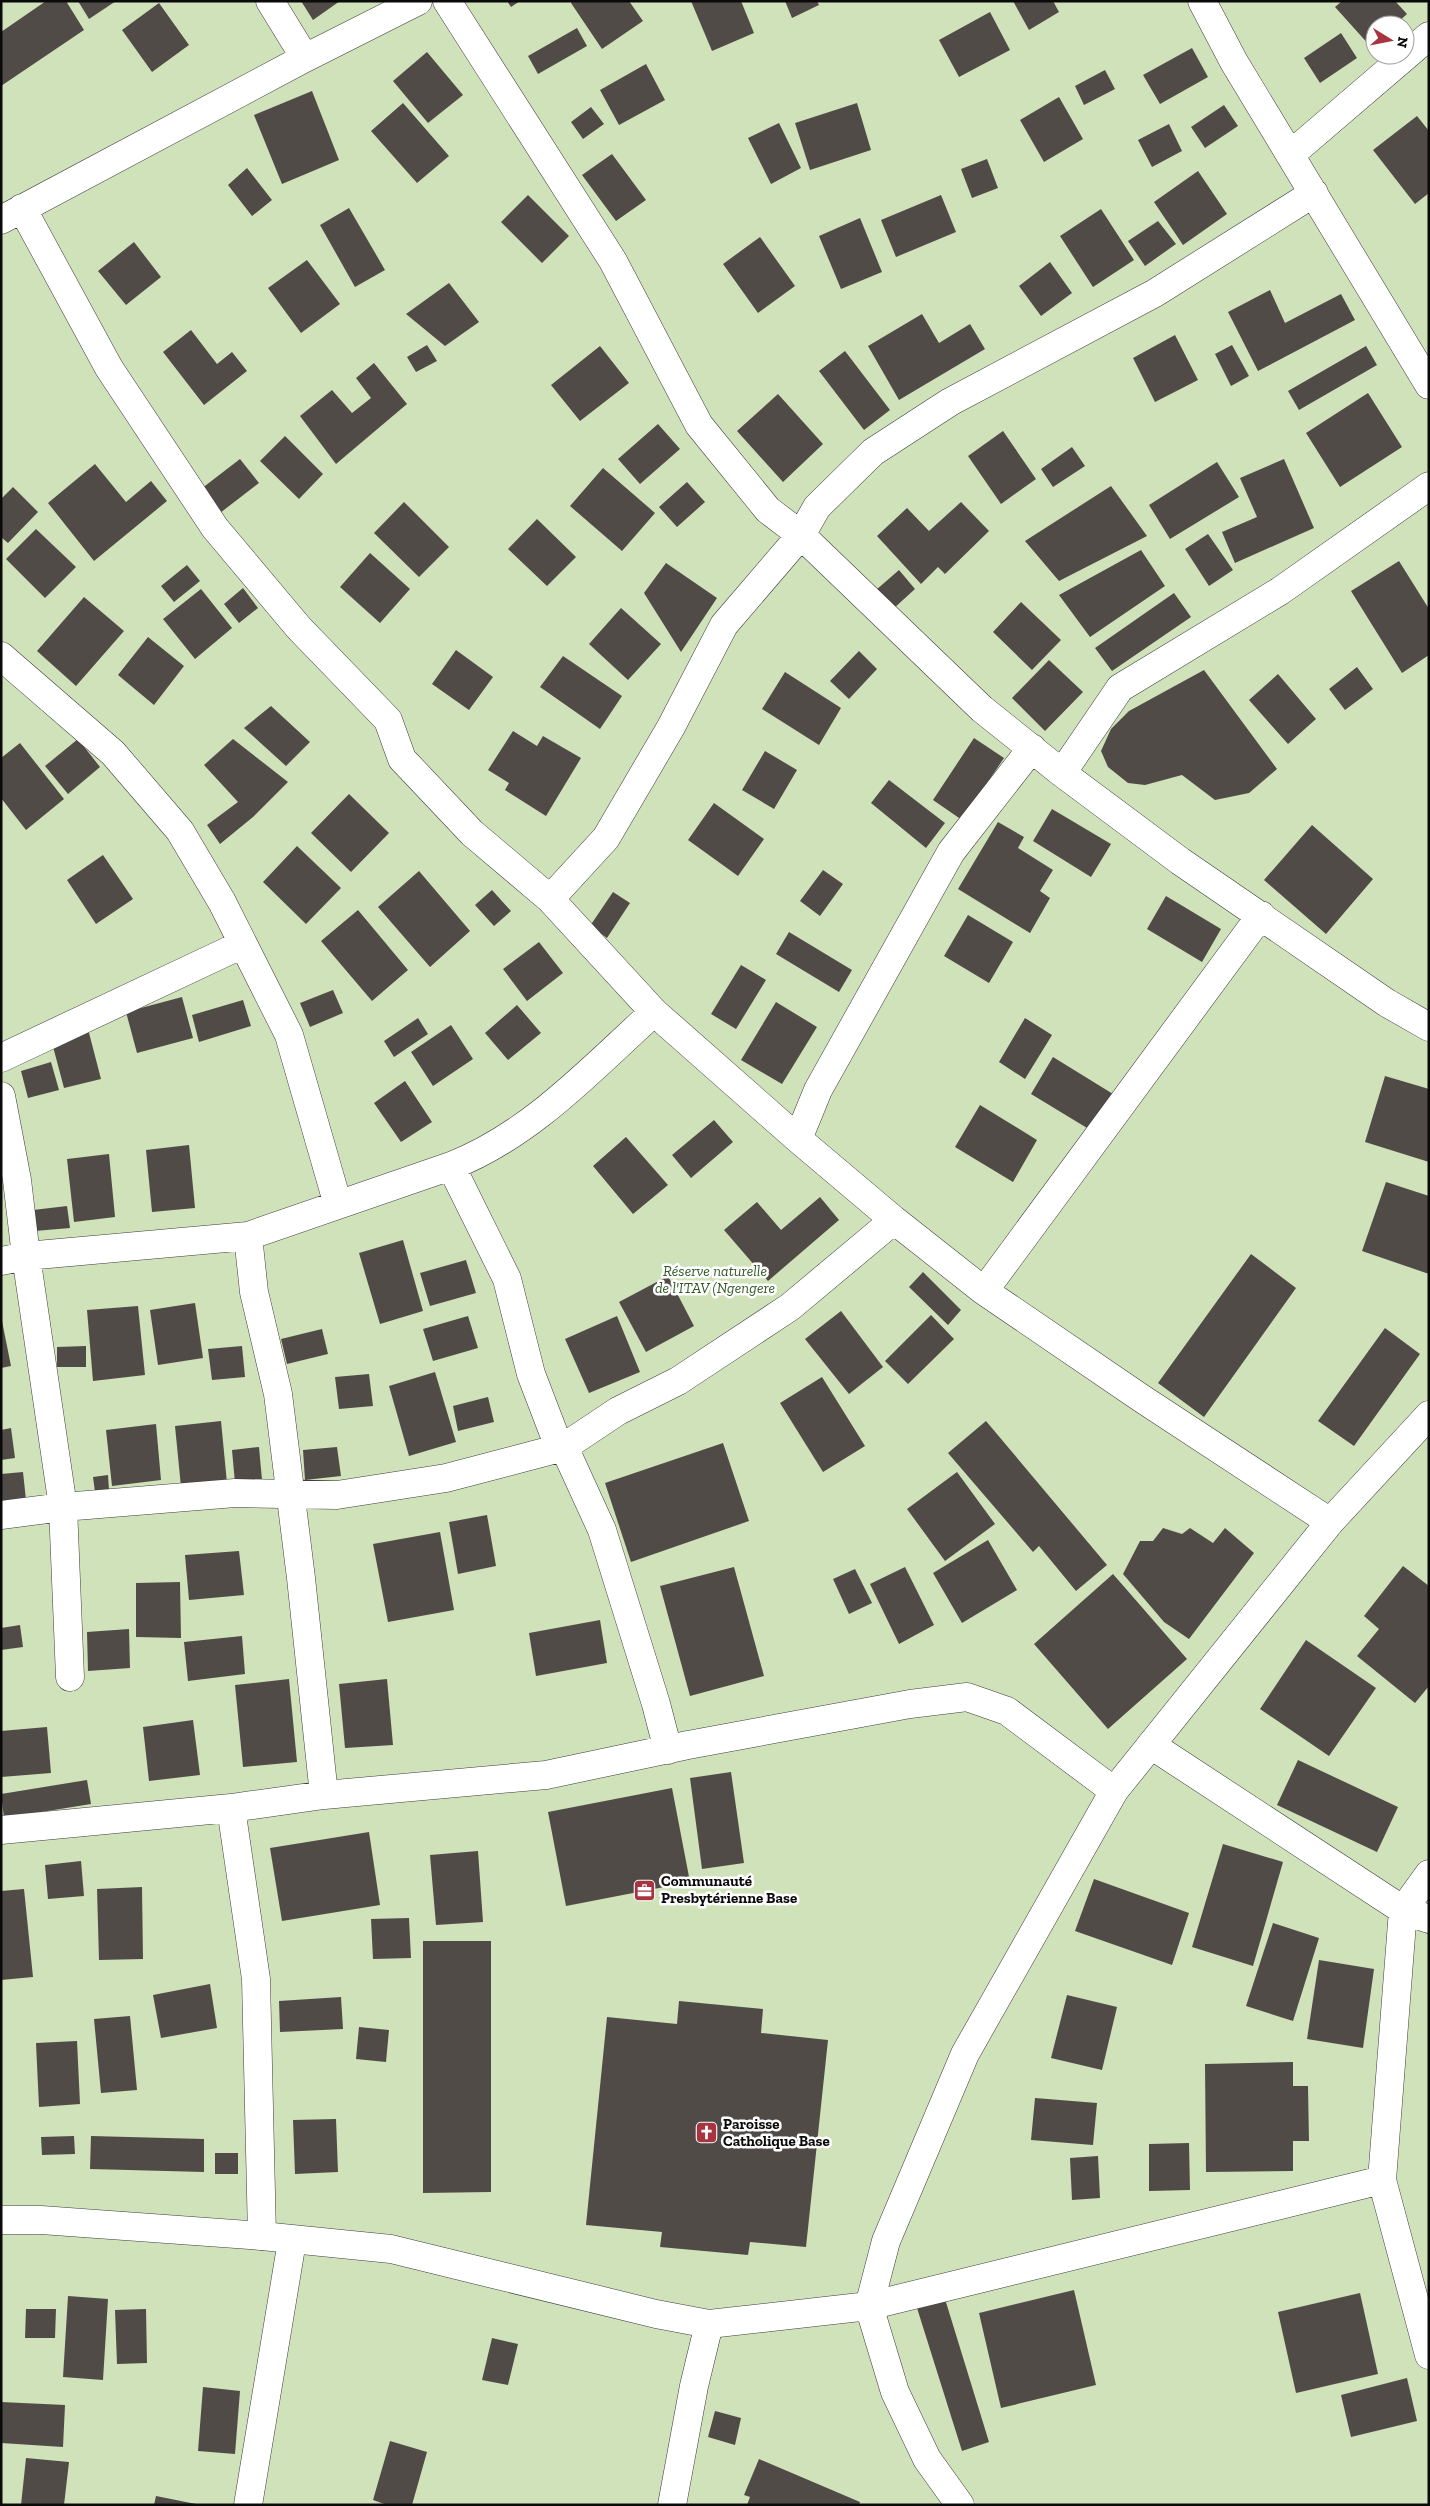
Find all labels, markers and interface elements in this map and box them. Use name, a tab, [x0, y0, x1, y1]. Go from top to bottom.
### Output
north arrow	[1365, 15, 1415, 65]
text: N	[1393, 35, 1412, 49]
park label: Réserve naturelle de l'ITAV (Ngengere	[655, 1262, 775, 1297]
place label: Communauté Presbytérienne Base	[661, 1872, 797, 1907]
office icon: Communauté Presbytérienne Base	[633, 1878, 657, 1902]
place label: Paroisse Catholique Base	[723, 2115, 830, 2150]
church icon: Paroisse Catholique Base	[695, 2121, 719, 2145]

